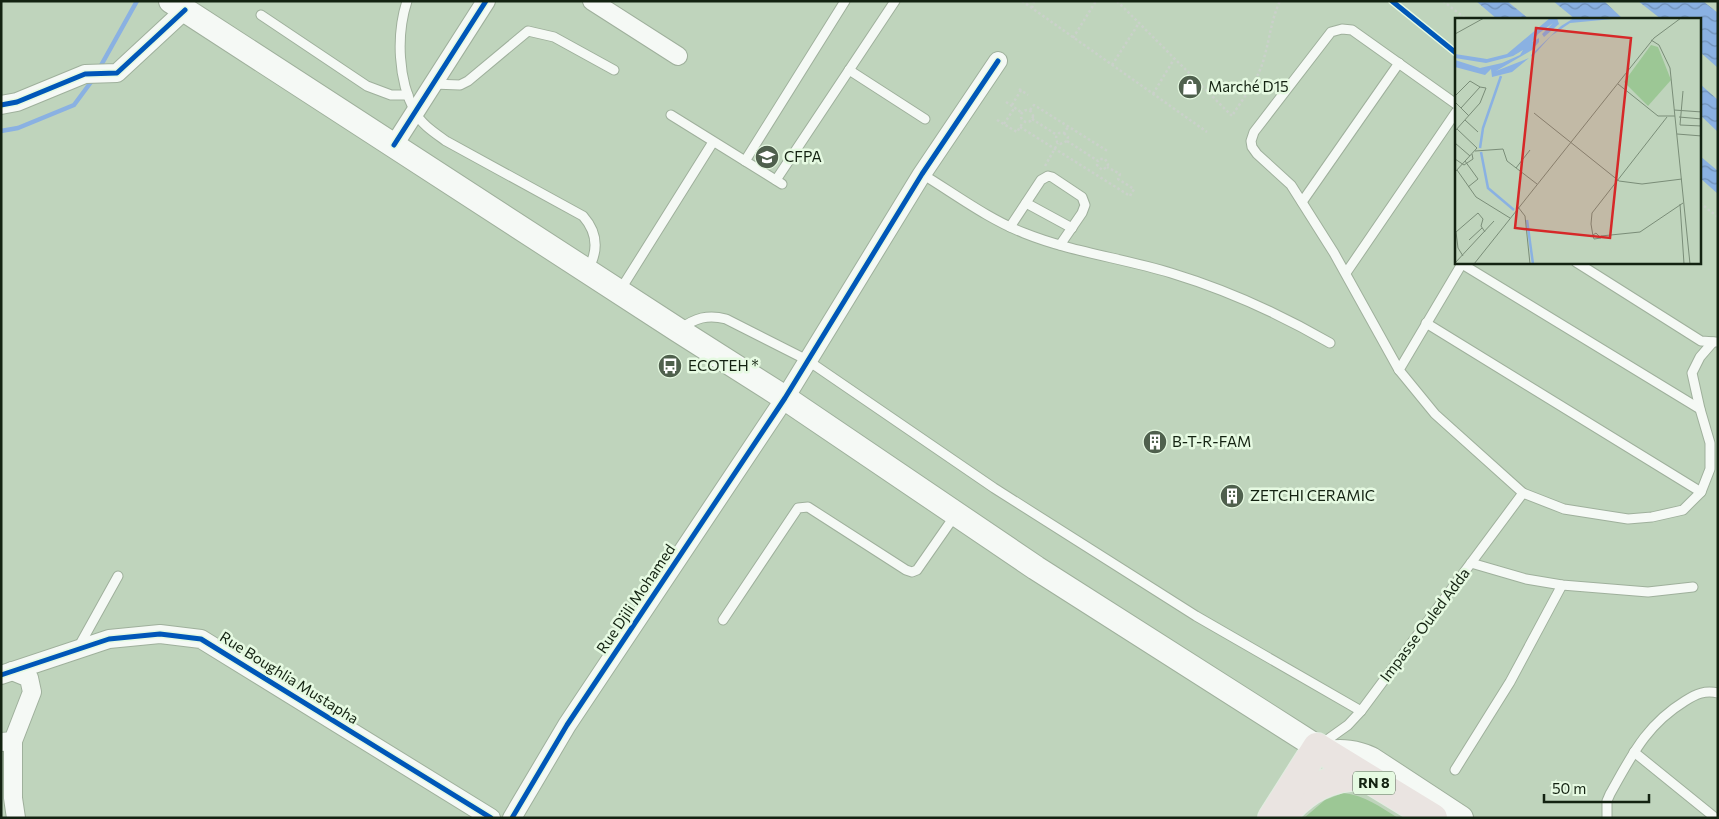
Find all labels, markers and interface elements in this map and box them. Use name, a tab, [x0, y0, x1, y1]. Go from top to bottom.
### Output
inset map	[1455, 18, 1702, 264]
shop icon: Marché D15	[1177, 74, 1203, 100]
place label: Marché D15	[1208, 77, 1289, 95]
school or university icon: CFPA	[754, 144, 780, 170]
place label: CFPA	[784, 147, 822, 165]
bus stop icon: ECOTEH *	[657, 353, 683, 379]
place label: ECOTEH *	[688, 356, 759, 374]
building icon: B-T-R-FAM	[1142, 429, 1168, 455]
place label: B-T-R-FAM	[1172, 432, 1251, 450]
building icon: ZETCHI CERAMIC	[1219, 483, 1245, 509]
place label: ZETCHI CERAMIC	[1250, 486, 1375, 504]
street label: Rue Djili Mohamed	[592, 540, 678, 656]
street label: Impasse Ouled Adda	[1376, 564, 1473, 685]
street label: Rue Boughlia Mustapha	[217, 627, 362, 727]
road number: RN 8	[1353, 771, 1395, 794]
scale bar	[1544, 772, 1649, 804]
text: 50 m	[1552, 779, 1586, 797]

